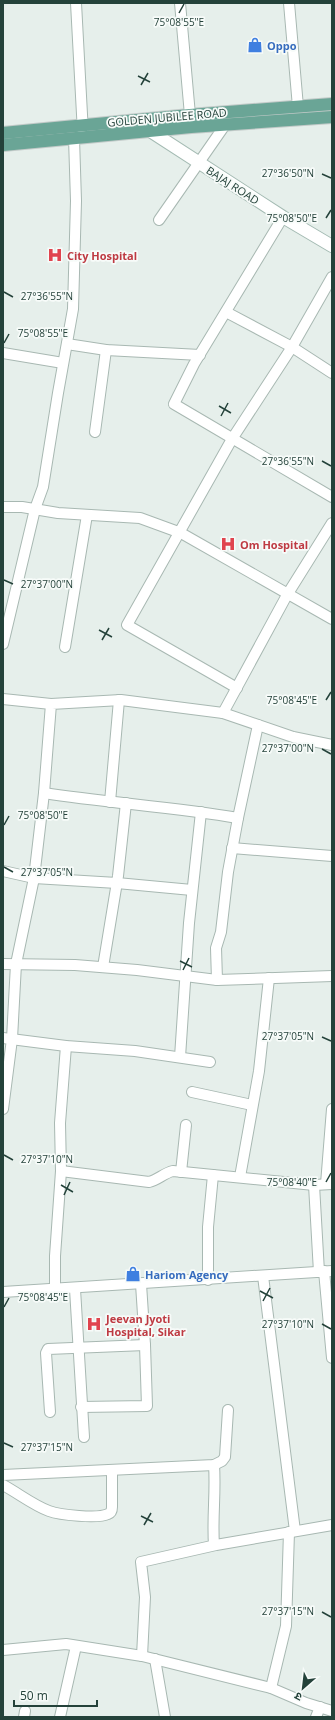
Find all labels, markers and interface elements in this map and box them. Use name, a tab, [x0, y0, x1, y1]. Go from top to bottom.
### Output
text: 75°08'55"E	[154, 15, 204, 29]
shop icon: Oppo	[246, 36, 264, 54]
place label: Oppo	[267, 38, 297, 53]
street label: GOLDEN JUBILEE ROAD	[107, 104, 227, 130]
street label: BAJAJ ROAD	[204, 162, 262, 208]
text: 27°36'50"N	[262, 166, 314, 180]
text: 75°08'50"E	[267, 211, 317, 225]
hospital icon: City Hospital	[46, 246, 64, 264]
place label: City Hospital	[67, 248, 137, 263]
text: 27°36'55"N	[21, 289, 73, 303]
text: 75°08'55"E	[18, 326, 68, 340]
text: 27°36'55"N	[262, 454, 314, 468]
hospital icon: Om Hospital	[219, 535, 237, 553]
place label: Om Hospital	[240, 537, 308, 552]
text: 27°37'00"N	[21, 577, 73, 591]
text: 75°08'45"E	[267, 693, 317, 707]
text: 27°37'00"N	[262, 741, 314, 755]
text: 75°08'50"E	[18, 808, 68, 822]
text: 27°37'05"N	[21, 865, 73, 879]
text: 27°37'05"N	[262, 1029, 314, 1043]
text: 27°37'10"N	[21, 1152, 73, 1166]
text: 75°08'40"E	[267, 1175, 317, 1189]
shop icon: Hariom Agency	[124, 1265, 142, 1283]
place label: Hariom Agency	[145, 1267, 229, 1282]
text: 75°08'45"E	[18, 1290, 68, 1304]
place label: Jeevan Jyoti Hospital, Sikar	[105, 1311, 186, 1339]
hospital icon: Jeevan Jyoti Hospital, Sikar	[85, 1315, 103, 1333]
text: 27°37'10"N	[262, 1317, 314, 1331]
text: 27°37'15"N	[21, 1440, 73, 1454]
text: 27°37'15"N	[262, 1604, 314, 1618]
north arrow	[283, 1668, 323, 1708]
scale bar	[14, 1682, 97, 1708]
text: 50 m	[20, 1687, 48, 1704]
text: उ	[291, 1689, 304, 1705]

